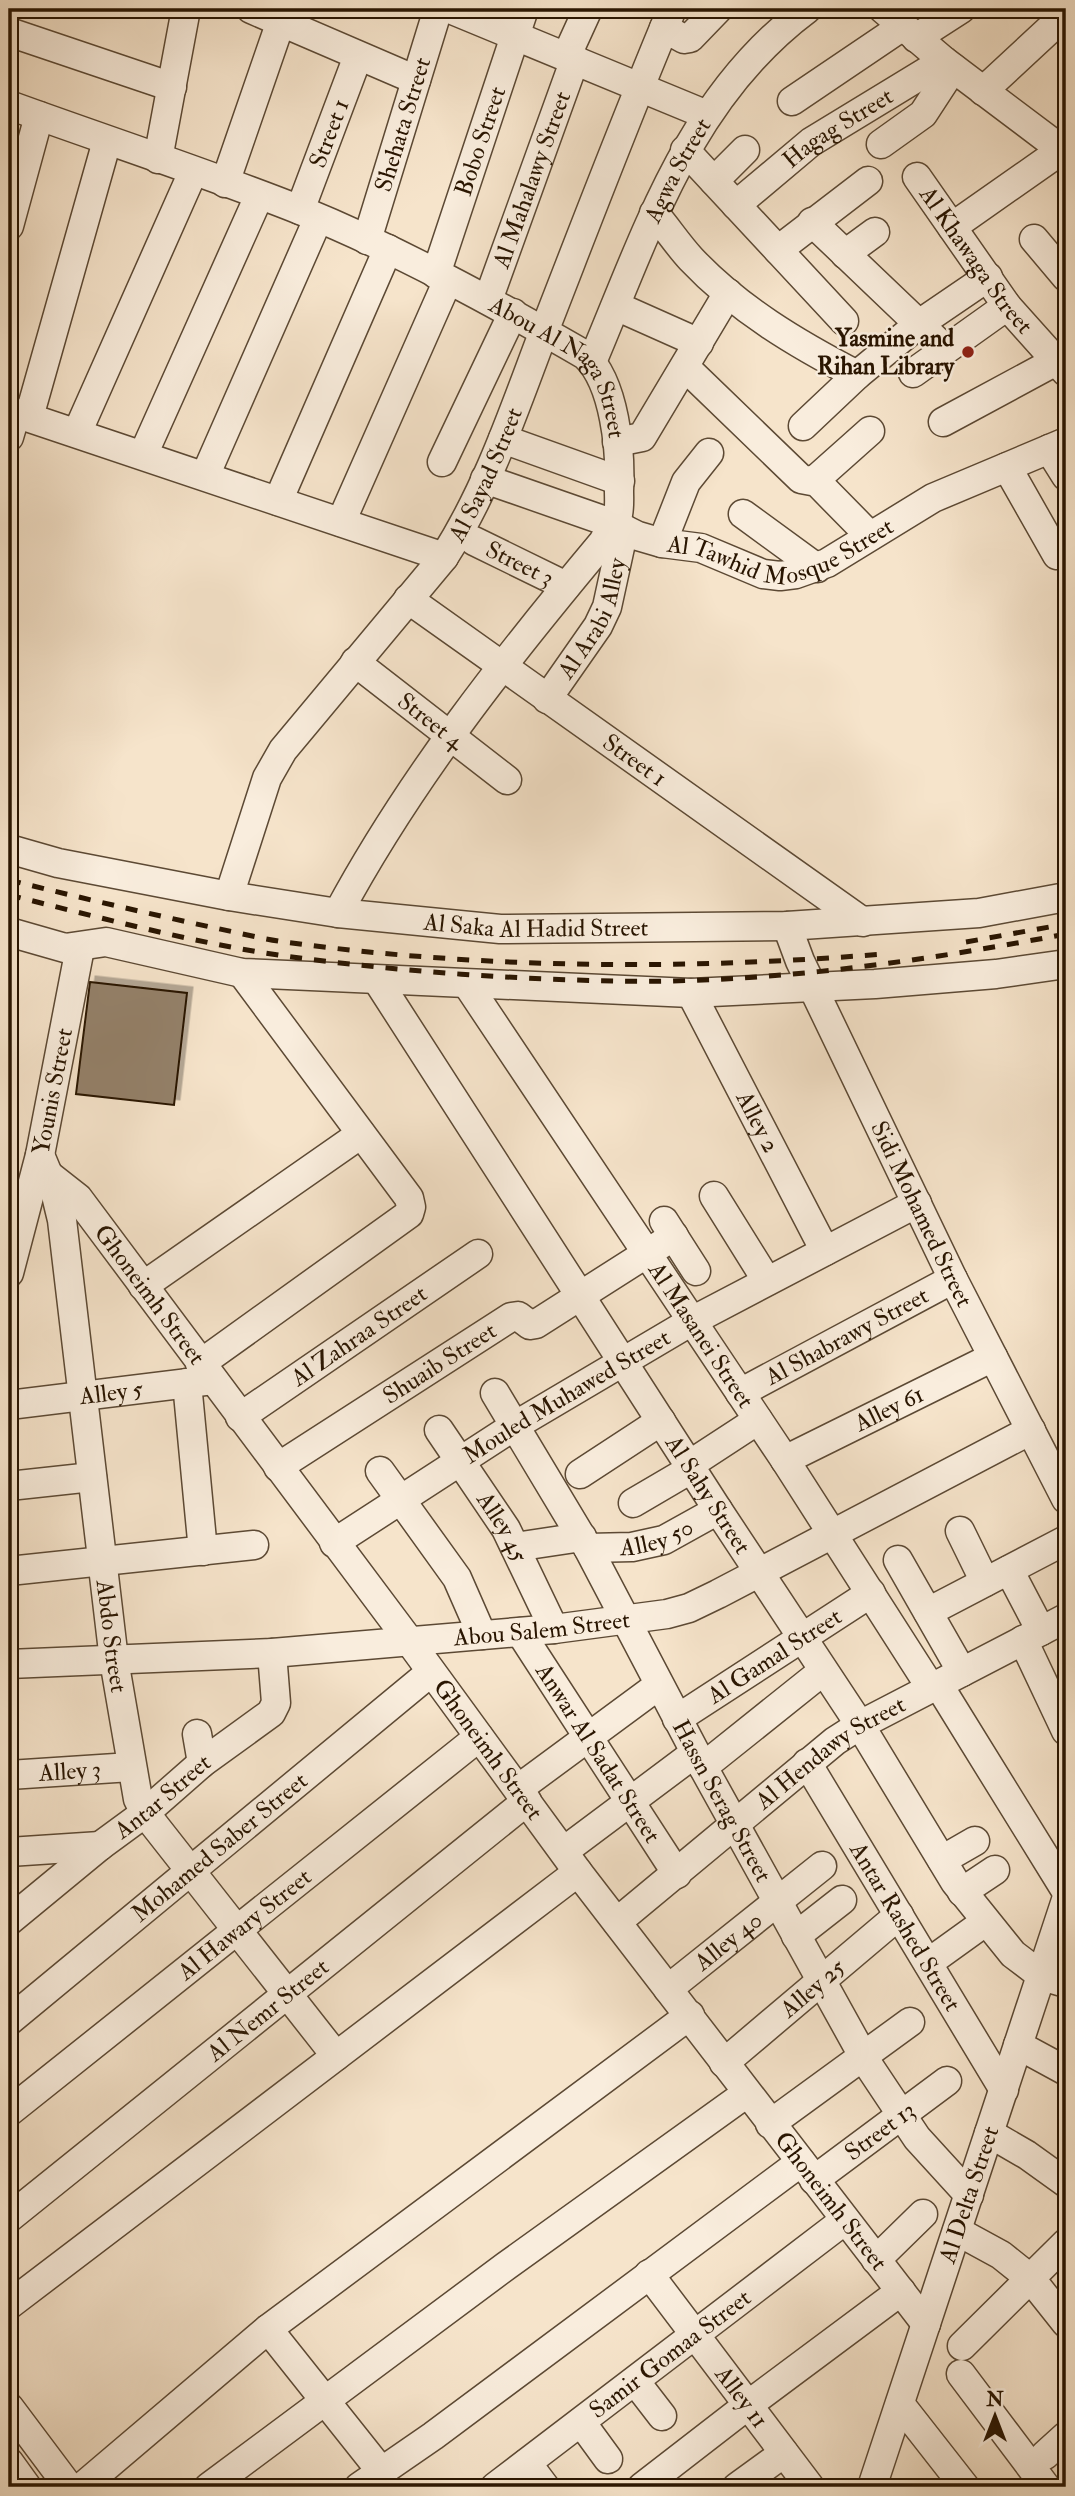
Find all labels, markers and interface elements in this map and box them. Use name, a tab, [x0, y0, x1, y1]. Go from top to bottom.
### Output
street label: Shehata Street	[367, 53, 438, 195]
street label: Hagag Street	[776, 80, 899, 175]
street label: Bobo Street	[448, 82, 513, 200]
street label: Al Mahalawy Street	[485, 87, 578, 273]
street label: Street 1	[302, 94, 356, 172]
street label: Agwa Street	[636, 112, 718, 228]
street label: Al Khawaga Street	[912, 179, 1040, 340]
street label: Abou Al Naga Street	[483, 288, 632, 440]
place label: Yasmine and Rihan Library	[817, 323, 955, 382]
marker: Yasmine and Rihan Library	[960, 344, 976, 360]
street label: Al Sayad Street	[441, 403, 529, 548]
street label: Al Tawhid Mosque Street	[664, 510, 899, 592]
street label: Street 3	[481, 534, 559, 593]
street label: Al Arabi Alley	[550, 555, 633, 686]
street label: Street 4	[391, 685, 471, 757]
street label: Street 1	[597, 727, 673, 793]
street label: Al Saka Al Hadid Street	[421, 906, 649, 945]
street label: Younis Street	[25, 1025, 80, 1157]
street label: Alley 2	[729, 1085, 787, 1158]
street label: Sidi Mohamed Street	[864, 1116, 980, 1312]
street label: Ghoneimh Street	[88, 1218, 213, 1371]
street label: Al Masanei Street	[641, 1255, 761, 1414]
street label: Al Zahraa Street	[284, 1278, 433, 1394]
street label: Al Shabrawy Street	[759, 1279, 934, 1393]
street label: Shuaib Street	[377, 1315, 502, 1411]
street label: Mouled Muhawed Street	[457, 1322, 676, 1471]
street label: Alley 5	[77, 1373, 145, 1412]
street label: Alley 61	[848, 1378, 929, 1439]
street label: Al Sahy Street	[658, 1428, 758, 1560]
street label: Alley 45	[469, 1485, 535, 1567]
street label: Alley 50	[619, 1511, 699, 1563]
street label: Abdo Street	[89, 1577, 135, 1695]
street label: Al Gamal Street	[700, 1601, 848, 1711]
street label: Abou Salem Street	[451, 1604, 632, 1653]
street label: Anwar Al Sadat Street	[528, 1656, 668, 1849]
street label: Ghoneimh Street	[427, 1673, 550, 1826]
street label: Al Hendawy Street	[748, 1689, 911, 1817]
street label: Hassn Serag Street	[665, 1714, 779, 1888]
street label: Antar Street	[107, 1746, 217, 1846]
street label: Alley 3	[37, 1754, 102, 1789]
street label: Mohamed Saber Street	[125, 1765, 314, 1929]
street label: Antar Rashed Street	[842, 1836, 968, 2017]
street label: Al Hawary Street	[170, 1861, 318, 1988]
street label: Alley 40	[687, 1904, 768, 1978]
street label: Al Nemr Street	[199, 1951, 335, 2069]
street label: Alley 25	[773, 1952, 852, 2025]
street label: Street 13	[838, 2095, 921, 2168]
street label: Al Delta Street	[931, 2122, 1006, 2268]
street label: Ghoneimh Street	[768, 2125, 895, 2277]
street label: Samir Gomaa Street	[583, 2282, 757, 2425]
street label: Alley 11	[708, 2359, 775, 2434]
north arrow	[960, 2380, 1030, 2450]
text: N	[985, 2388, 1004, 2412]

